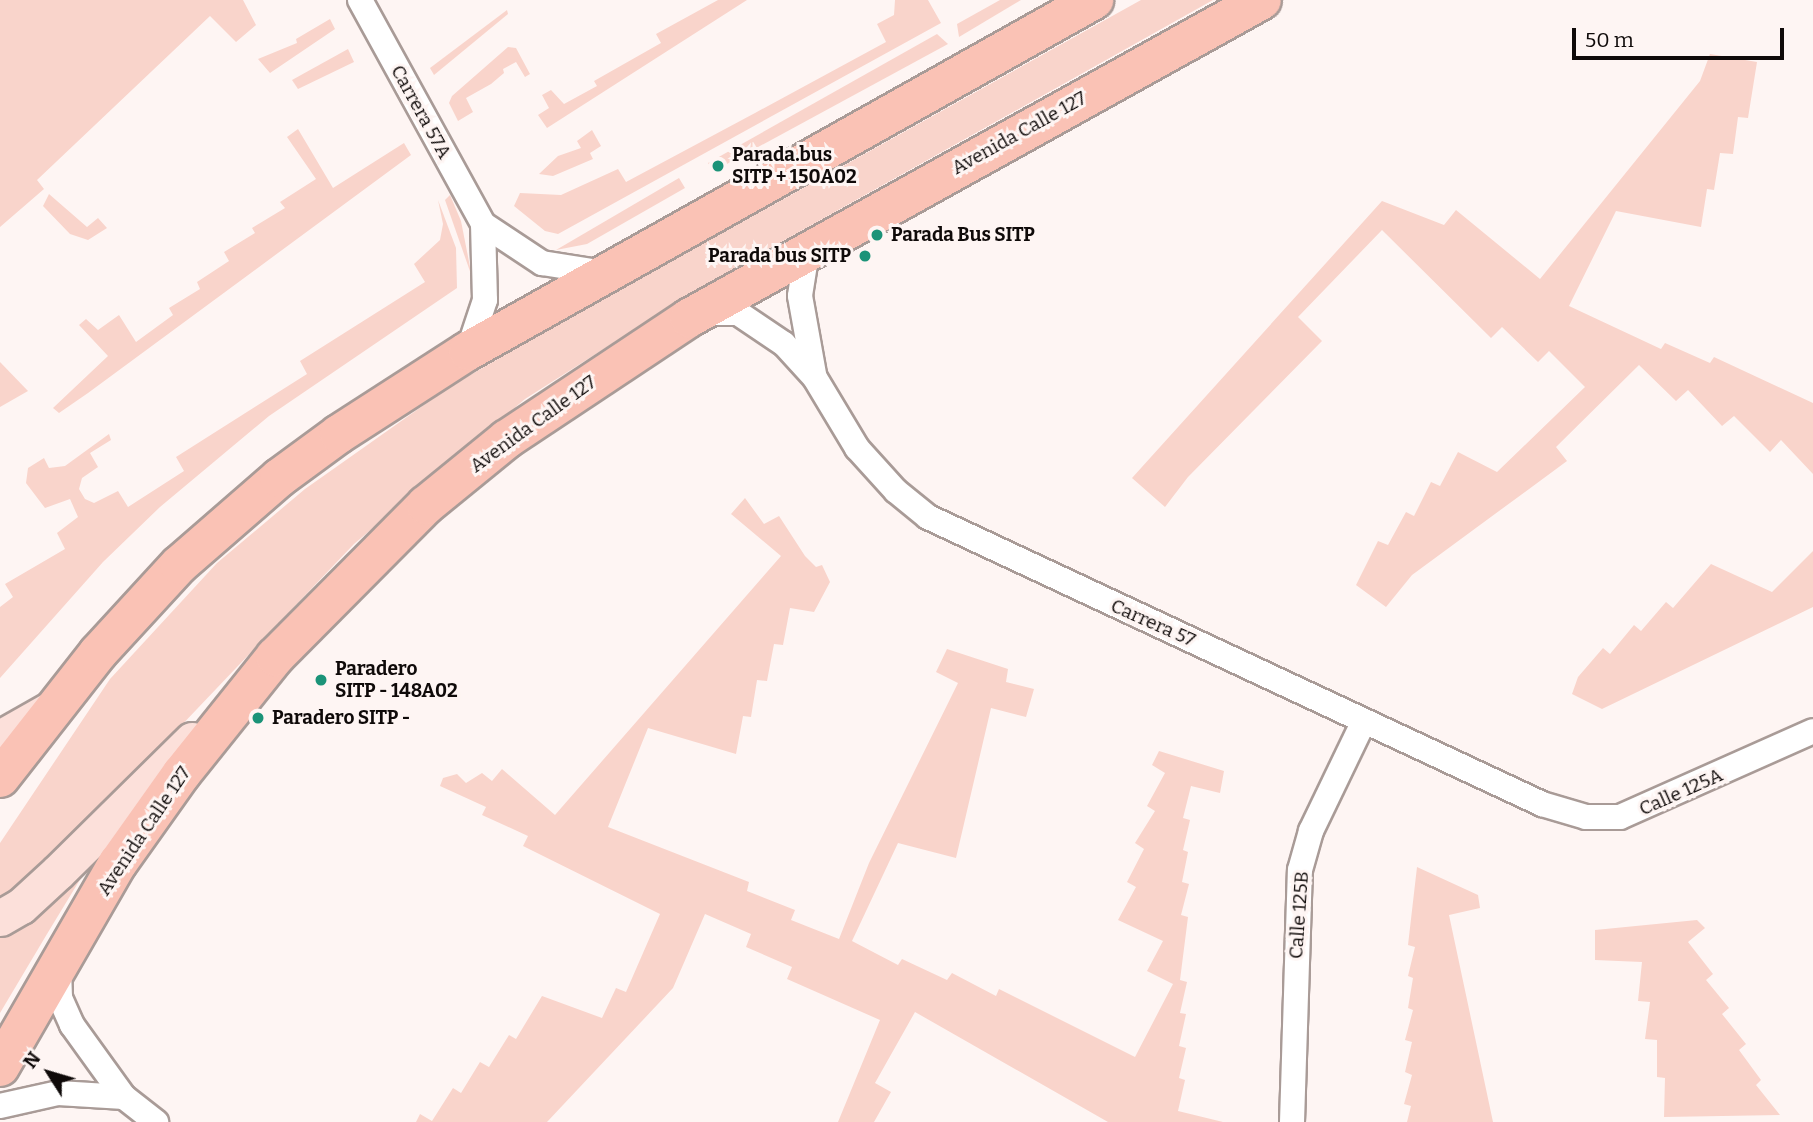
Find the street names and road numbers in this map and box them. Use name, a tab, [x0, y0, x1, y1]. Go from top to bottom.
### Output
street label: Carrera 57A	[386, 61, 456, 163]
street label: Avenida Calle 127	[948, 87, 1090, 179]
street label: Avenida Calle 127	[466, 371, 600, 477]
street label: Carrera 57	[1107, 594, 1199, 652]
street label: Avenida Calle 127	[93, 762, 195, 900]
street label: Calle 125A	[1636, 763, 1726, 821]
street label: Calle 125B	[1285, 870, 1313, 960]

